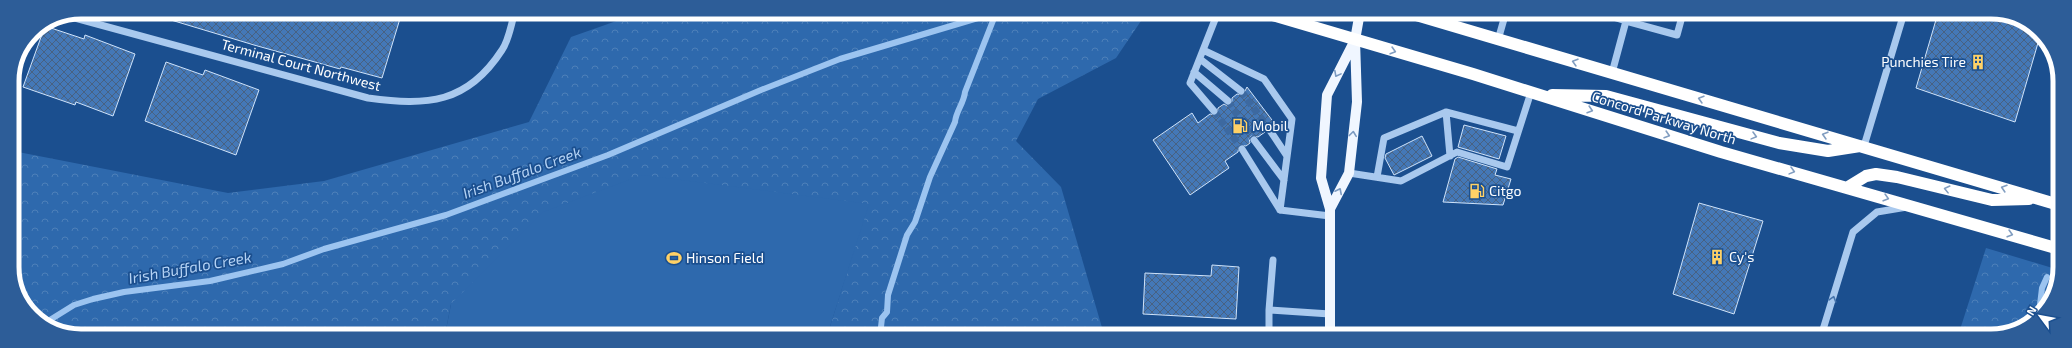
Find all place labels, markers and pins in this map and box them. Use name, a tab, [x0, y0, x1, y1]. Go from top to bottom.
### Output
place label: Punchies Tire	[1881, 53, 1966, 70]
building icon: Punchies Tire	[1969, 53, 1987, 71]
fuel station icon: Mobil	[1231, 117, 1249, 135]
place label: Mobil	[1252, 117, 1289, 134]
fuel station icon: Citgo	[1468, 182, 1486, 200]
place label: Citgo	[1489, 182, 1522, 199]
building icon: Cy's	[1708, 248, 1726, 266]
place label: Cy's	[1729, 248, 1754, 265]
sports icon: Hinson Field	[665, 249, 683, 267]
place label: Hinson Field	[686, 249, 764, 266]

